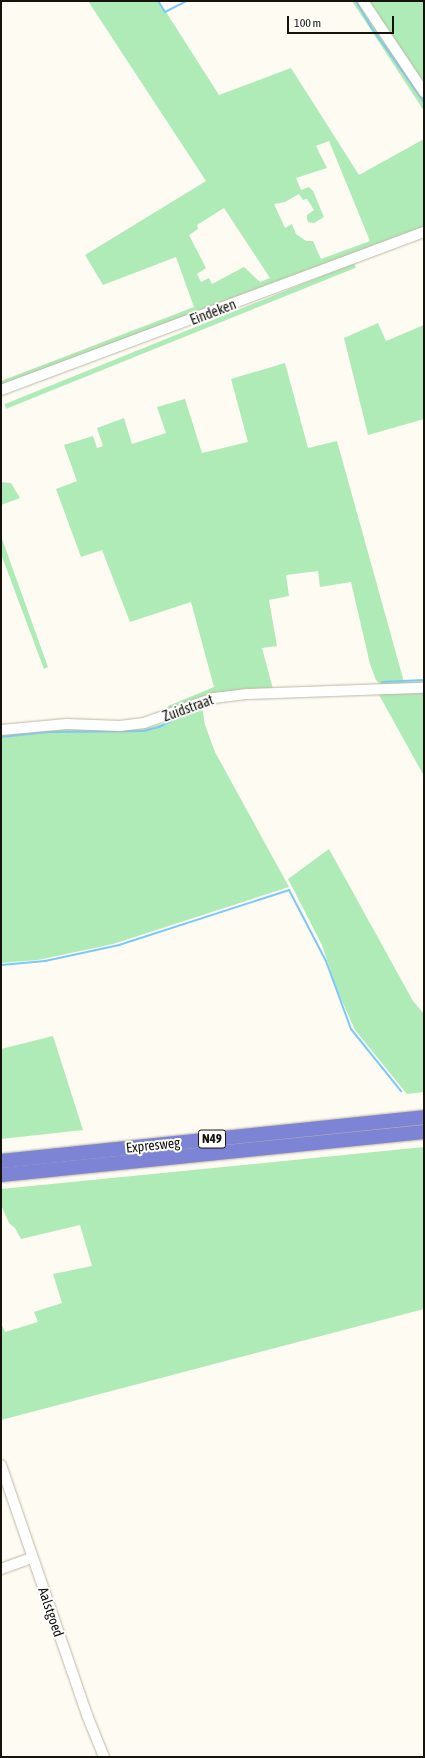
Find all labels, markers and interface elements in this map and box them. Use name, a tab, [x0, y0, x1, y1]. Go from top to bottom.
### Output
scale bar	[289, 8, 396, 34]
text: 100 m	[294, 16, 321, 30]
street label: Eindeken	[188, 296, 238, 328]
street label: Zuidstraat	[160, 691, 216, 725]
road number: N49	[198, 1128, 226, 1150]
street label: Expresweg	[125, 1134, 181, 1156]
street label: Aalstgoed	[35, 1585, 67, 1639]

